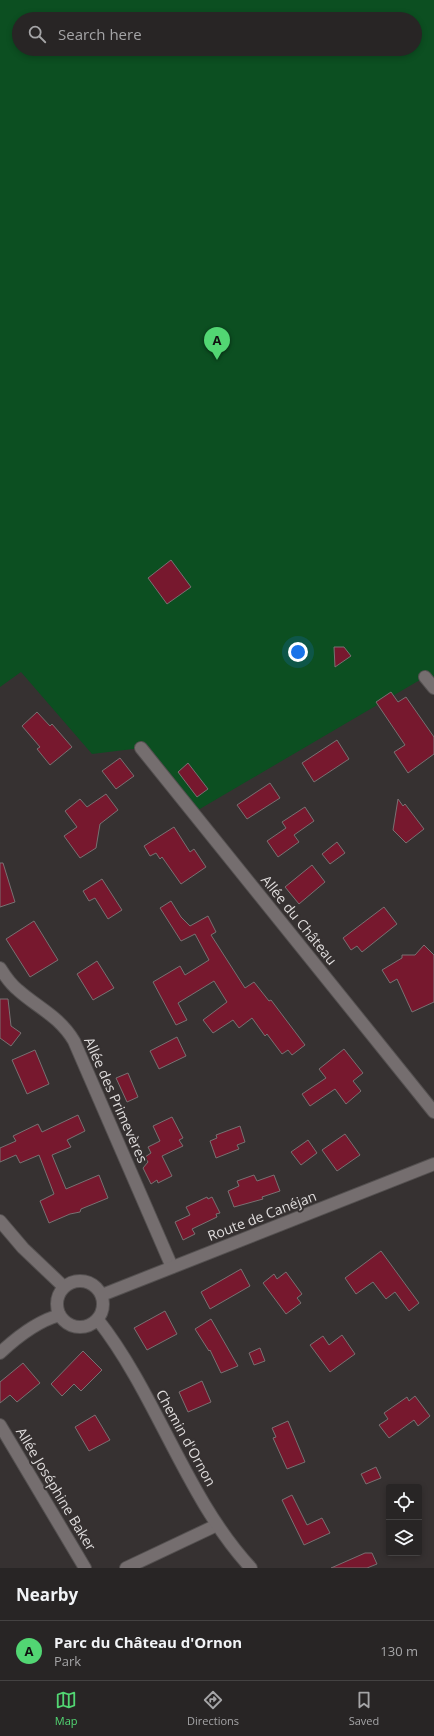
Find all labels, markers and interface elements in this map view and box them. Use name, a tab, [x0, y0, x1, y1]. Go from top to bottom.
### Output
search box	[12, 12, 422, 56]
icon: search	[26, 23, 48, 45]
text: Search here	[58, 24, 142, 44]
pin: A	[204, 327, 230, 360]
your location	[288, 642, 308, 662]
street label: Allée du Château	[257, 871, 342, 969]
street label: Allée des Primevères	[80, 1034, 153, 1166]
street label: Route de Canéjan	[205, 1186, 319, 1245]
street label: Chemin d'Ornon	[152, 1386, 221, 1490]
street label: Allée Joséphine Baker	[12, 1424, 101, 1554]
map controls	[386, 1484, 422, 1556]
button: locate	[386, 1484, 422, 1520]
button: layers	[386, 1520, 422, 1556]
text: Nearby	[16, 1583, 78, 1606]
text: Parc du Château d'Ornon	[54, 1632, 242, 1652]
text: A	[25, 1642, 33, 1660]
text: 130 m	[380, 1642, 418, 1660]
text: Park	[54, 1652, 81, 1670]
tab: Map	[55, 1689, 78, 1728]
tab: Directions	[187, 1689, 239, 1728]
tab: Saved	[349, 1689, 379, 1728]

